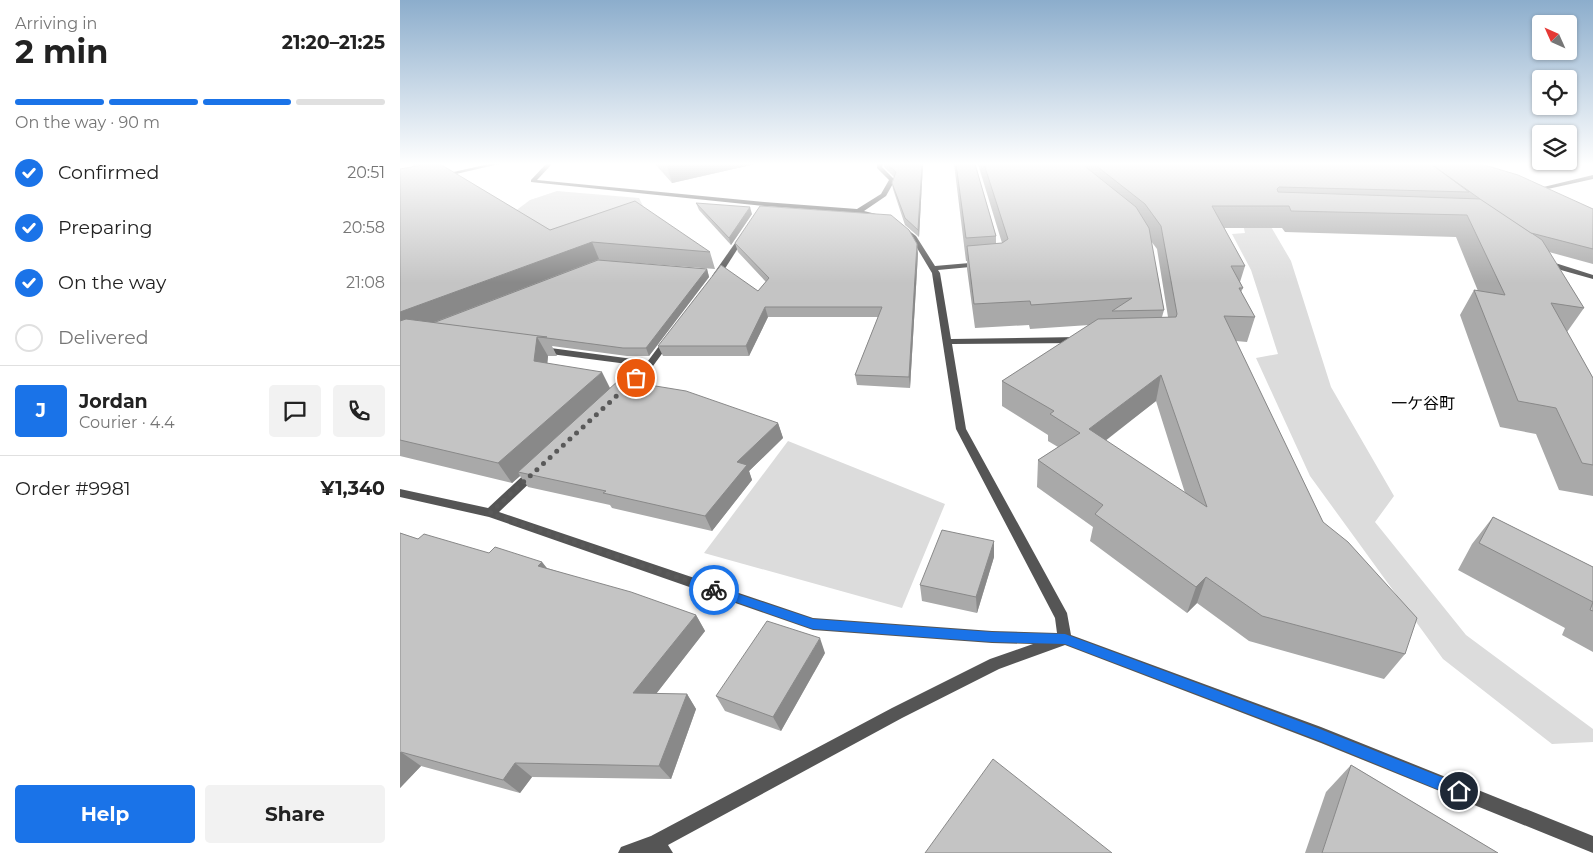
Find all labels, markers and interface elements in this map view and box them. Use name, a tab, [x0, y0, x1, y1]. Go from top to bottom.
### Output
text: Arriving in	[15, 14, 97, 33]
north arrow	[1532, 15, 1578, 60]
map controls	[1532, 15, 1577, 170]
text: 21:20–21:25	[282, 31, 385, 54]
text: 2 min	[15, 32, 108, 71]
button: locate	[1532, 70, 1577, 115]
text: On the way · 90 m	[15, 113, 160, 132]
button: layers	[1532, 125, 1577, 170]
icon: check	[15, 159, 43, 187]
text: Confirmed	[58, 161, 159, 184]
text: 20:51	[347, 163, 385, 182]
icon: check	[15, 214, 43, 242]
text: Preparing	[58, 216, 153, 239]
text: 20:58	[343, 218, 385, 237]
icon: check	[15, 269, 43, 297]
text: On the way	[58, 271, 166, 294]
text: 21:08	[346, 273, 385, 292]
text: Delivered	[58, 326, 149, 349]
pin	[615, 357, 657, 399]
icon: bag	[622, 364, 650, 392]
button: chat	[269, 385, 321, 437]
button: phone	[333, 385, 385, 437]
text: Jordan	[79, 390, 148, 413]
district label: 一ケ谷町	[1391, 394, 1455, 413]
text: J	[36, 399, 46, 422]
text: Courier · 4.4	[79, 413, 175, 432]
text: Order #9981	[15, 477, 131, 500]
text: ¥1,340	[321, 477, 385, 500]
courier	[689, 565, 739, 615]
icon: bike	[700, 576, 728, 604]
pin	[1438, 770, 1480, 812]
icon: home	[1445, 777, 1473, 805]
button: Help	[15, 785, 195, 843]
button: Share	[205, 785, 385, 843]

